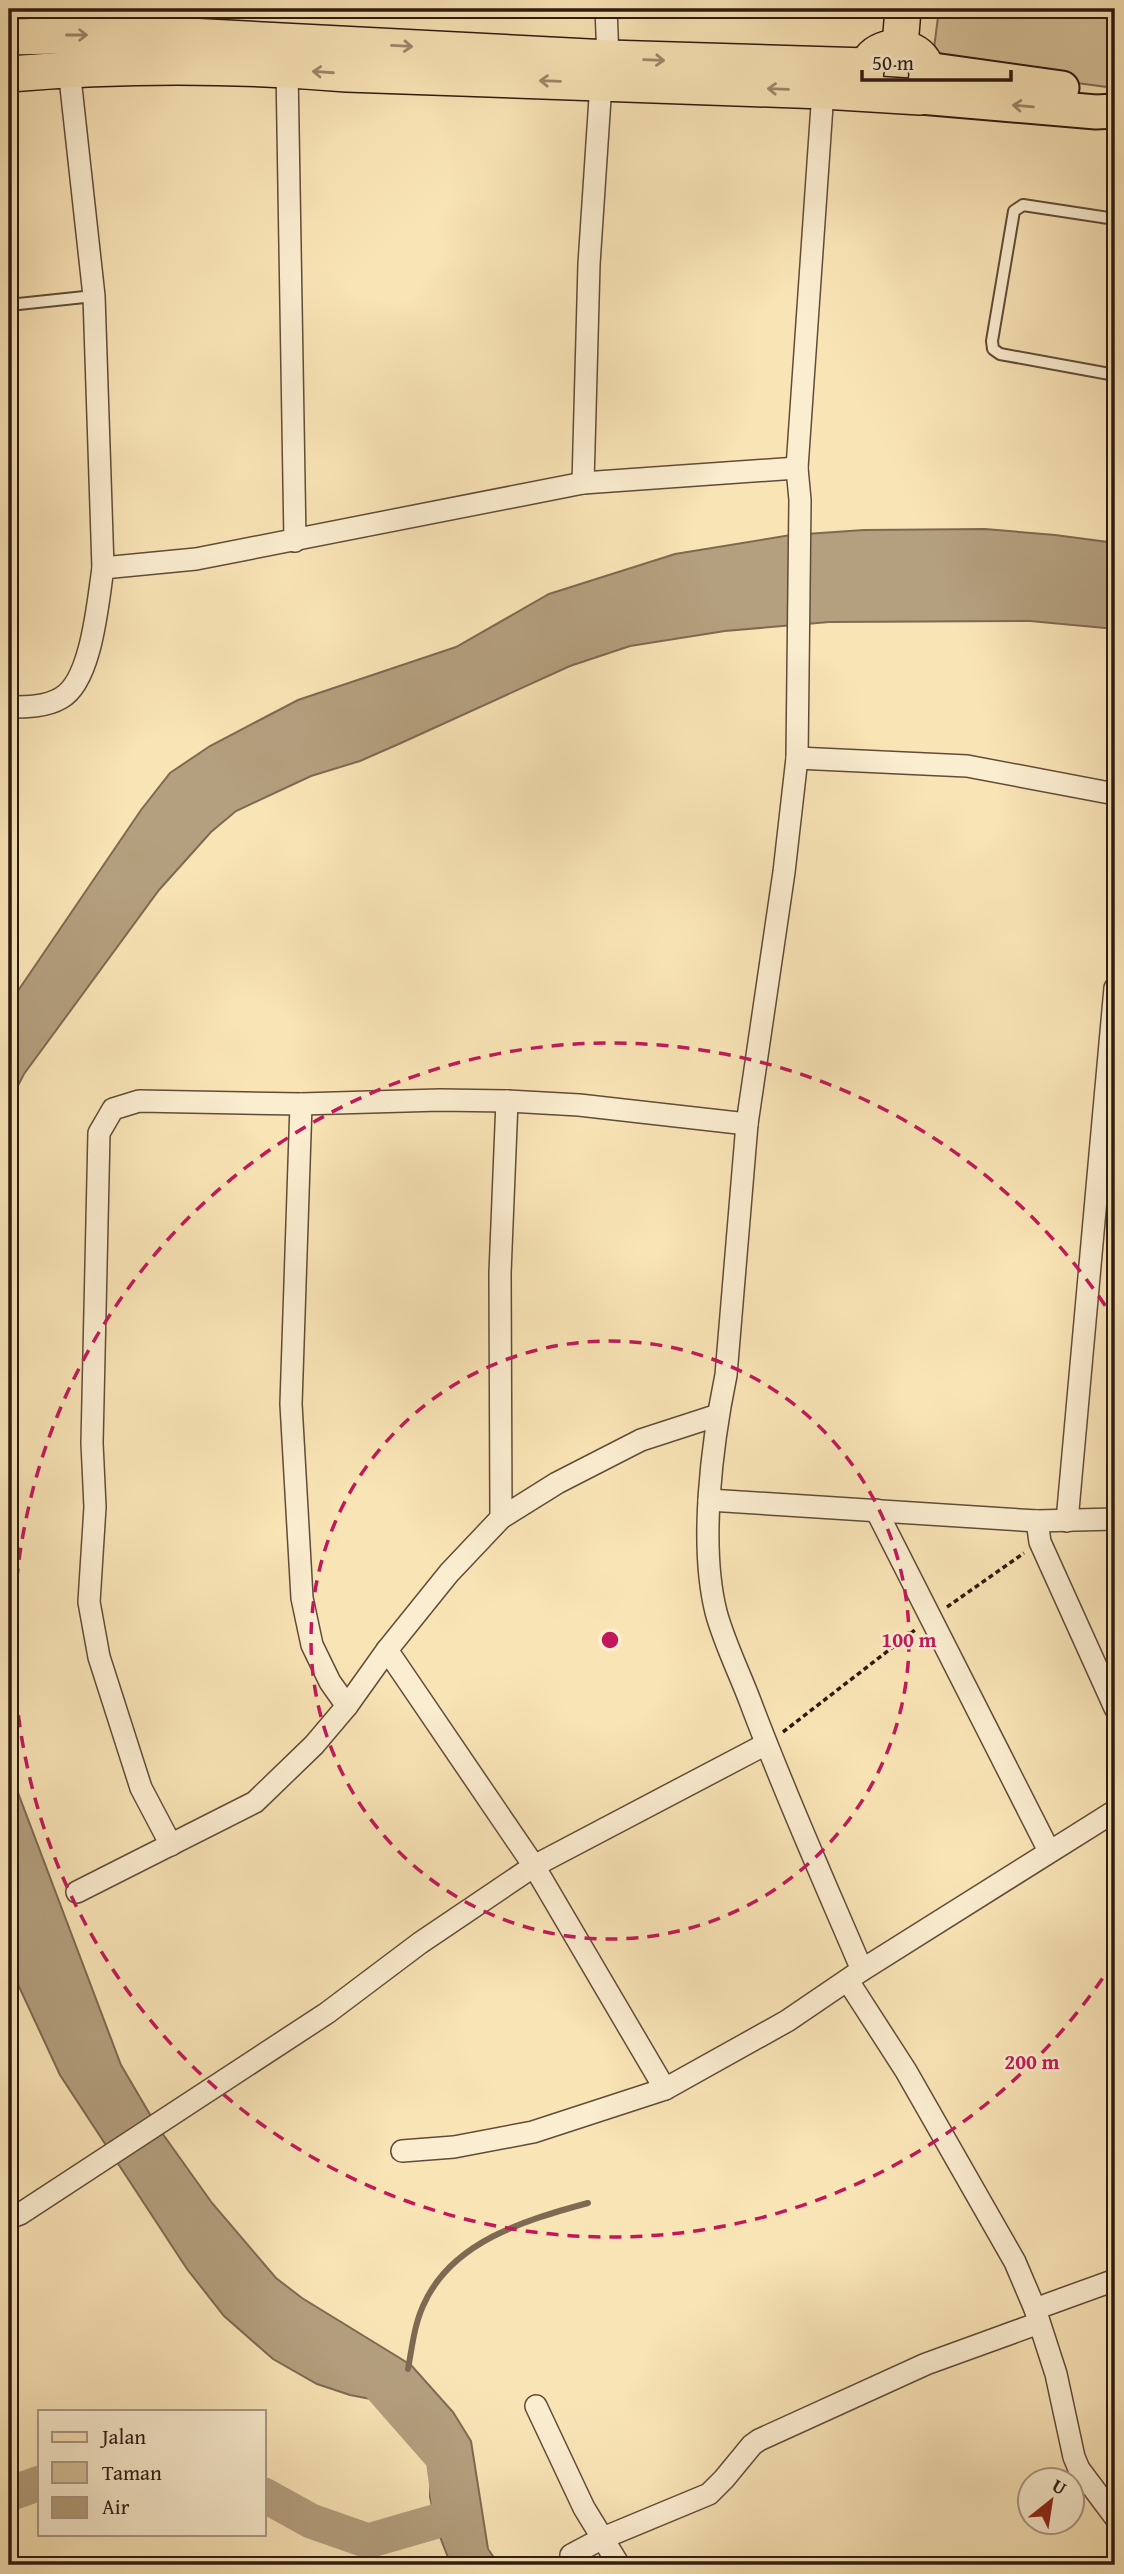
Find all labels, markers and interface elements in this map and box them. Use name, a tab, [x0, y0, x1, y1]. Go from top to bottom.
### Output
one-way arrow	[65, 28, 88, 42]
scale bar	[862, 38, 1010, 82]
one-way arrow	[390, 39, 413, 52]
text: 50 m	[872, 47, 914, 78]
one-way arrow	[642, 53, 665, 66]
one-way arrow	[312, 65, 335, 78]
one-way arrow	[539, 74, 562, 87]
one-way arrow	[766, 83, 789, 96]
one-way arrow	[1012, 99, 1035, 112]
text: 100 m	[881, 1624, 937, 1655]
centre of rings	[598, 1628, 622, 1652]
text: 200 m	[1004, 2046, 1060, 2077]
legend	[38, 2410, 266, 2536]
text: Jalan	[99, 2421, 146, 2452]
text: Taman	[102, 2457, 162, 2488]
north arrow	[1016, 2466, 1086, 2536]
text: U	[1047, 2471, 1072, 2502]
text: Air	[102, 2491, 130, 2522]

